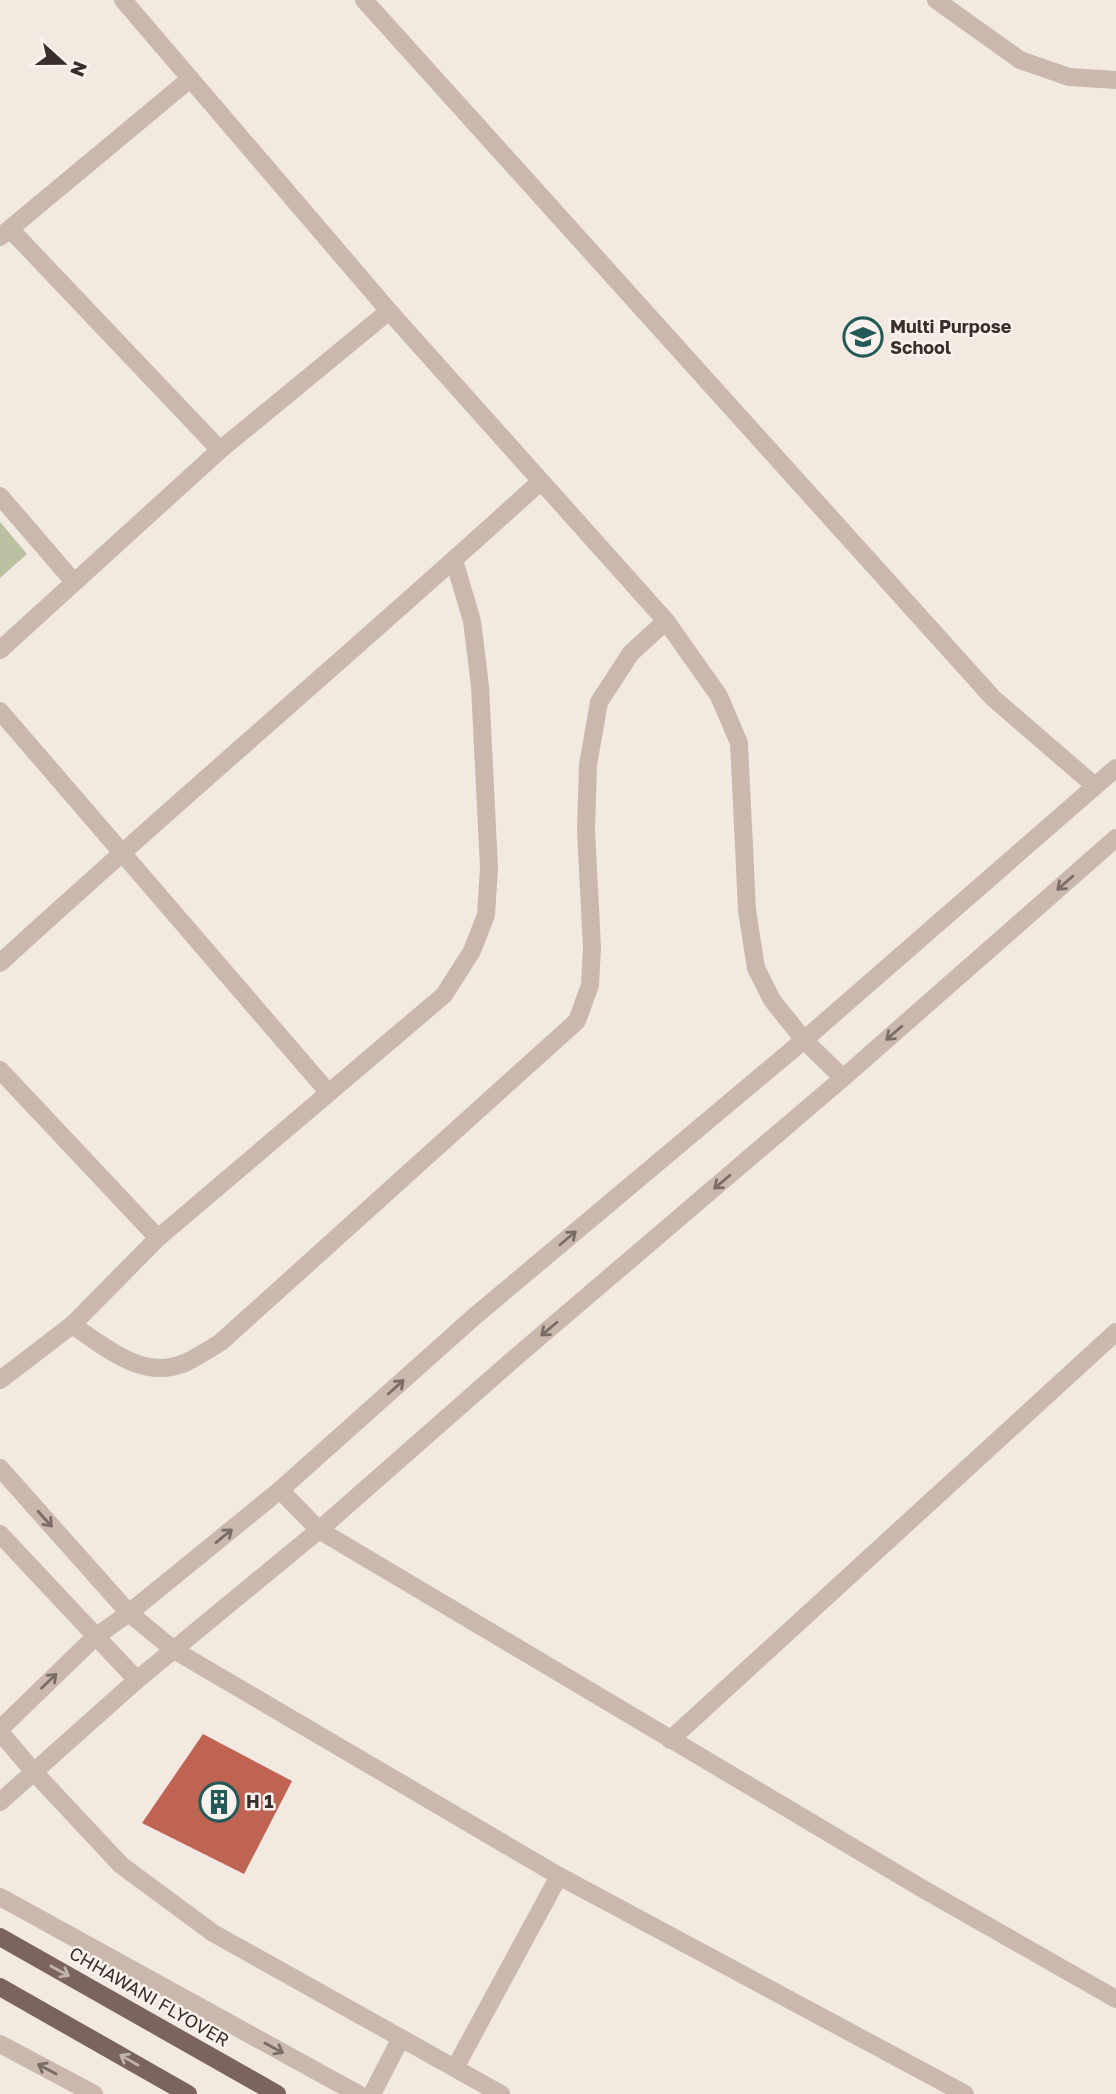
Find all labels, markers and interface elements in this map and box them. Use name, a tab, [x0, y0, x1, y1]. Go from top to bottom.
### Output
north arrow	[28, 28, 98, 98]
text: N	[66, 58, 93, 80]
place label: Multi Purpose School	[890, 315, 1012, 358]
school or university icon: Multi Purpose School	[842, 316, 884, 358]
one-way arrow	[1056, 875, 1074, 891]
one-way arrow	[885, 1025, 903, 1041]
one-way arrow	[713, 1174, 731, 1190]
one-way arrow	[558, 1230, 576, 1246]
one-way arrow	[540, 1322, 558, 1337]
one-way arrow	[387, 1379, 405, 1395]
one-way arrow	[37, 1510, 53, 1528]
one-way arrow	[214, 1528, 232, 1544]
one-way arrow	[40, 1673, 57, 1690]
building icon: H 1	[198, 1781, 240, 1823]
place label: H 1	[246, 1790, 273, 1812]
street label: CHHAWANI FLYOVER	[66, 1941, 233, 2051]
one-way arrow	[49, 1964, 69, 1978]
one-way arrow	[263, 2042, 284, 2055]
one-way arrow	[119, 2053, 139, 2067]
one-way arrow	[37, 2062, 58, 2075]

